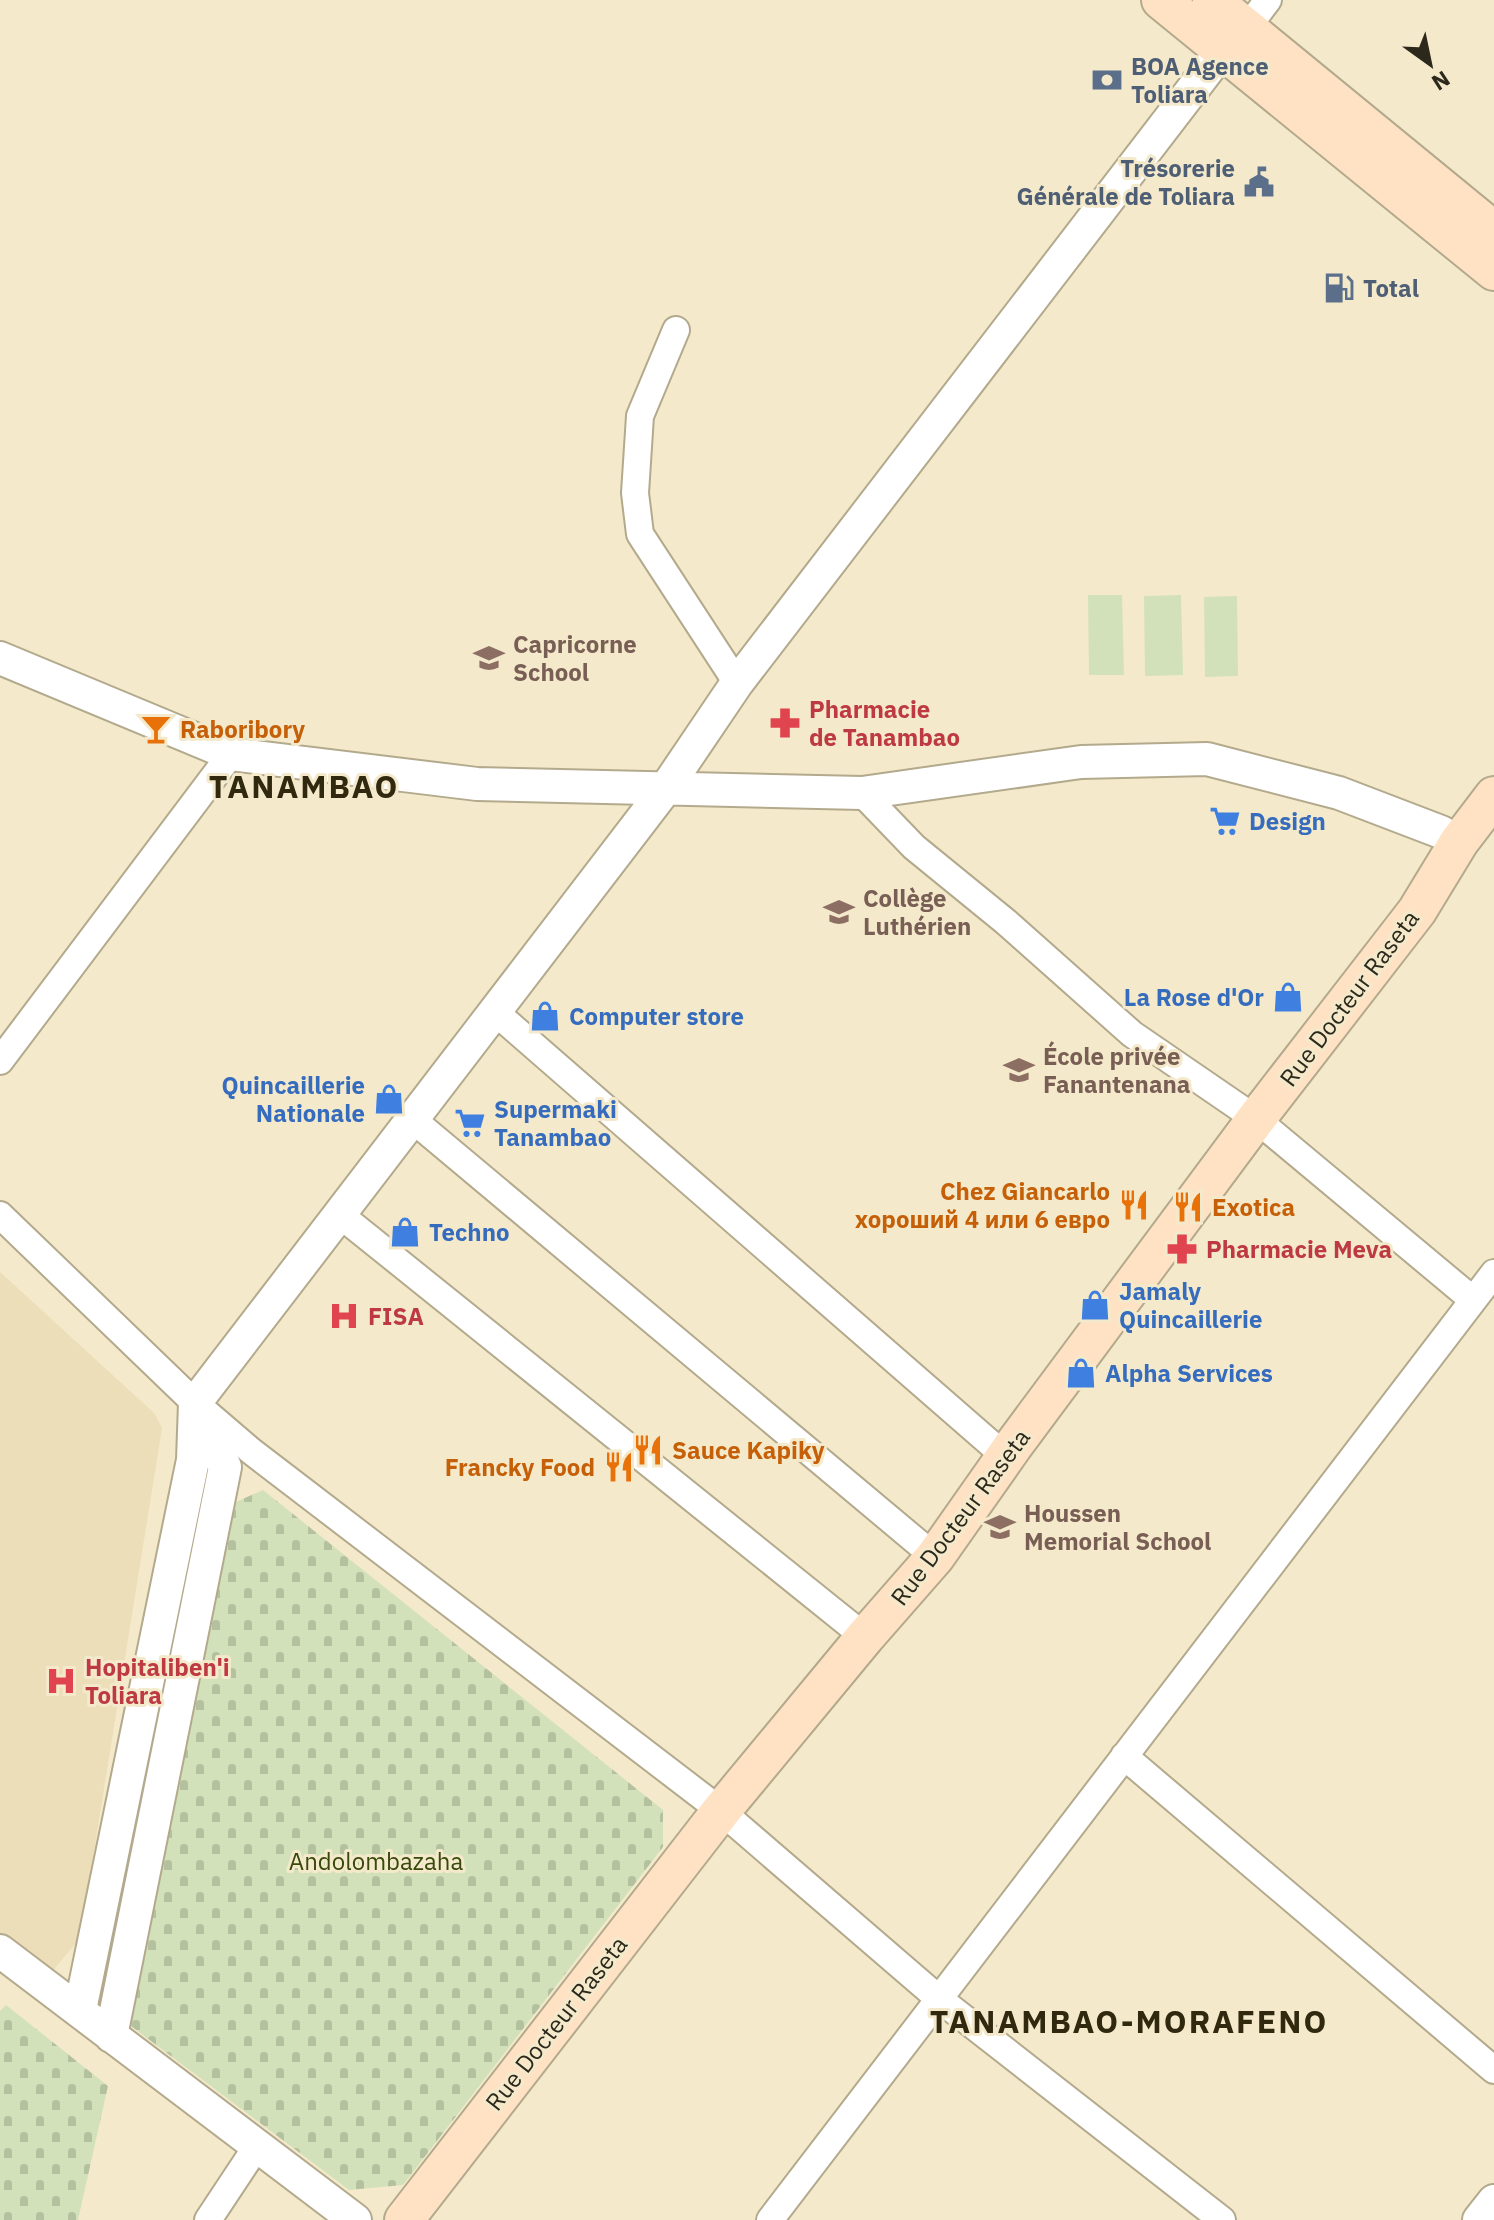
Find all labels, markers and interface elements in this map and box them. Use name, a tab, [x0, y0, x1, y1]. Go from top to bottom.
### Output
north arrow	[1390, 24, 1470, 104]
place label: BOA Agence Toliara	[1131, 50, 1269, 110]
bank icon: BOA Agence Toliara	[1090, 63, 1124, 97]
text: N	[1427, 65, 1456, 98]
place label: Trésorerie Générale de Toliara	[1016, 152, 1235, 212]
public building icon: Trésorerie Générale de Toliara	[1242, 165, 1276, 199]
fuel station icon: Total	[1322, 271, 1356, 305]
place label: Total	[1363, 272, 1419, 304]
place label: Capricorne School	[513, 628, 637, 688]
school or university icon: Capricorne School	[472, 641, 506, 675]
place label: Pharmacie de Tanambao	[809, 693, 960, 753]
pharmacy icon: Pharmacie de Tanambao	[768, 706, 802, 740]
bar icon: Raboribory	[139, 712, 173, 746]
place label: Raboribory	[180, 713, 305, 745]
district label: TANAMBAO	[209, 765, 399, 807]
supermarket icon: Design	[1208, 804, 1242, 838]
place label: Design	[1249, 805, 1326, 837]
place label: Collège Luthérien	[863, 882, 971, 942]
school or university icon: Collège Luthérien	[822, 895, 856, 929]
street label: Rue Docteur Raseta	[1272, 903, 1426, 1093]
shop icon: La Rose d'Or	[1271, 980, 1305, 1014]
place label: La Rose d'Or	[1124, 981, 1264, 1013]
shop icon: Computer store	[528, 999, 562, 1033]
place label: Computer store	[569, 1000, 744, 1032]
place label: École privée Fanantenana	[1043, 1040, 1191, 1100]
school or university icon: École privée Fanantenana	[1002, 1053, 1036, 1087]
place label: Quincaillerie Nationale	[222, 1069, 365, 1129]
shop icon: Quincaillerie Nationale	[372, 1082, 406, 1116]
place label: Supermaki Tanambao	[494, 1093, 617, 1153]
supermarket icon: Supermaki Tanambao	[453, 1106, 487, 1140]
place label: Chez Giancarlo хороший 4 или 6 евро	[855, 1175, 1110, 1235]
restaurant icon: Chez Giancarlo хороший 4 или 6 евро	[1117, 1188, 1151, 1222]
restaurant icon: Exotica	[1171, 1190, 1205, 1224]
place label: Exotica	[1212, 1191, 1295, 1223]
shop icon: Techno	[388, 1215, 422, 1249]
place label: Techno	[429, 1216, 510, 1248]
pharmacy icon: Pharmacie Meva	[1165, 1232, 1199, 1266]
place label: Pharmacie Meva	[1206, 1233, 1392, 1265]
place label: Jamaly Quincaillerie	[1119, 1275, 1262, 1335]
shop icon: Jamaly Quincaillerie	[1078, 1288, 1112, 1322]
hospital icon: FISA	[327, 1299, 361, 1333]
place label: FISA	[368, 1300, 424, 1332]
shop icon: Alpha Services	[1064, 1356, 1098, 1390]
place label: Alpha Services	[1105, 1357, 1273, 1389]
street label: Rue Docteur Raseta	[883, 1422, 1037, 1612]
restaurant icon: Sauce Kapiky	[631, 1433, 665, 1467]
place label: Sauce Kapiky	[672, 1434, 825, 1466]
restaurant icon: Francky Food	[602, 1450, 636, 1484]
place label: Francky Food	[445, 1451, 595, 1483]
place label: Houssen Memorial School	[1024, 1497, 1211, 1557]
school or university icon: Houssen Memorial School	[983, 1510, 1017, 1544]
place label: Hopitaliben'i Toliara	[85, 1651, 230, 1711]
hospital icon: Hopitaliben'i Toliara	[44, 1664, 78, 1698]
park label: Andolombazaha	[289, 1845, 463, 1877]
street label: Rue Docteur Raseta	[478, 1929, 634, 2117]
district label: TANAMBAO-MORAFENO	[930, 2000, 1328, 2042]

